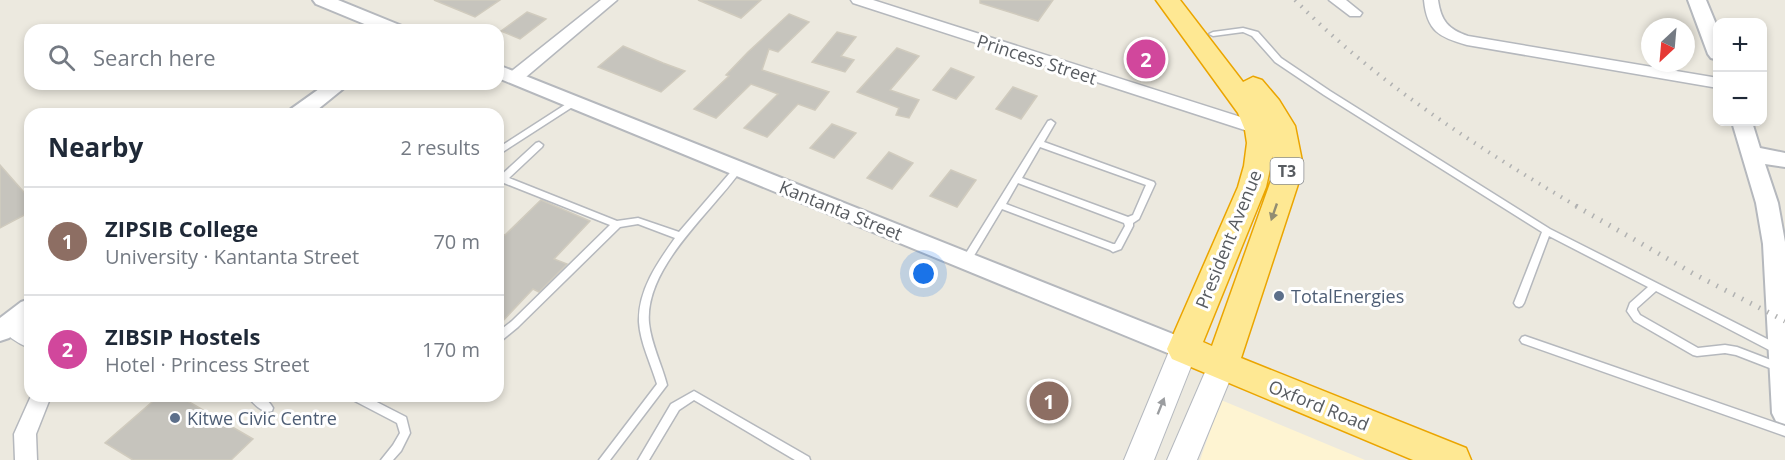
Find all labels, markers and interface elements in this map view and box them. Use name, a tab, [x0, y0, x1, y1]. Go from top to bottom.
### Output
north arrow	[1641, 18, 1695, 72]
map controls	[1713, 18, 1767, 126]
button: +	[1713, 18, 1767, 72]
search box	[24, 24, 504, 90]
street label: Princess Street	[974, 28, 1100, 90]
pin: 2	[1126, 36, 1166, 82]
icon: search	[45, 41, 78, 74]
text: Search here	[93, 42, 216, 72]
button: −	[1713, 72, 1767, 126]
text: Nearby	[48, 129, 143, 165]
text: 2 results	[400, 134, 480, 161]
road number: T3	[1270, 158, 1304, 184]
street label: President Avenue	[1189, 166, 1267, 312]
street label: Kantanta Street	[776, 174, 906, 246]
one-way arrow	[1269, 203, 1278, 221]
text: ZIPSIB College	[105, 213, 258, 243]
text: 1	[62, 228, 73, 255]
text: 70 m	[433, 228, 480, 255]
text: University · Kantanta Street	[105, 243, 359, 270]
your location	[909, 259, 938, 288]
place label: TotalEnergies	[1291, 284, 1404, 308]
marker: TotalEnergies	[1272, 289, 1286, 303]
text: ZIBSIP Hostels	[105, 321, 260, 351]
text: 2	[62, 336, 73, 363]
text: 170 m	[422, 336, 480, 363]
text: Hotel · Princess Street	[105, 351, 309, 378]
street label: Oxford Road	[1265, 374, 1373, 436]
pin: 1	[1030, 378, 1068, 424]
one-way arrow	[1157, 397, 1166, 415]
place label: Kitwe Civic Centre	[187, 406, 337, 430]
marker: Kitwe Civic Centre	[168, 411, 182, 425]

